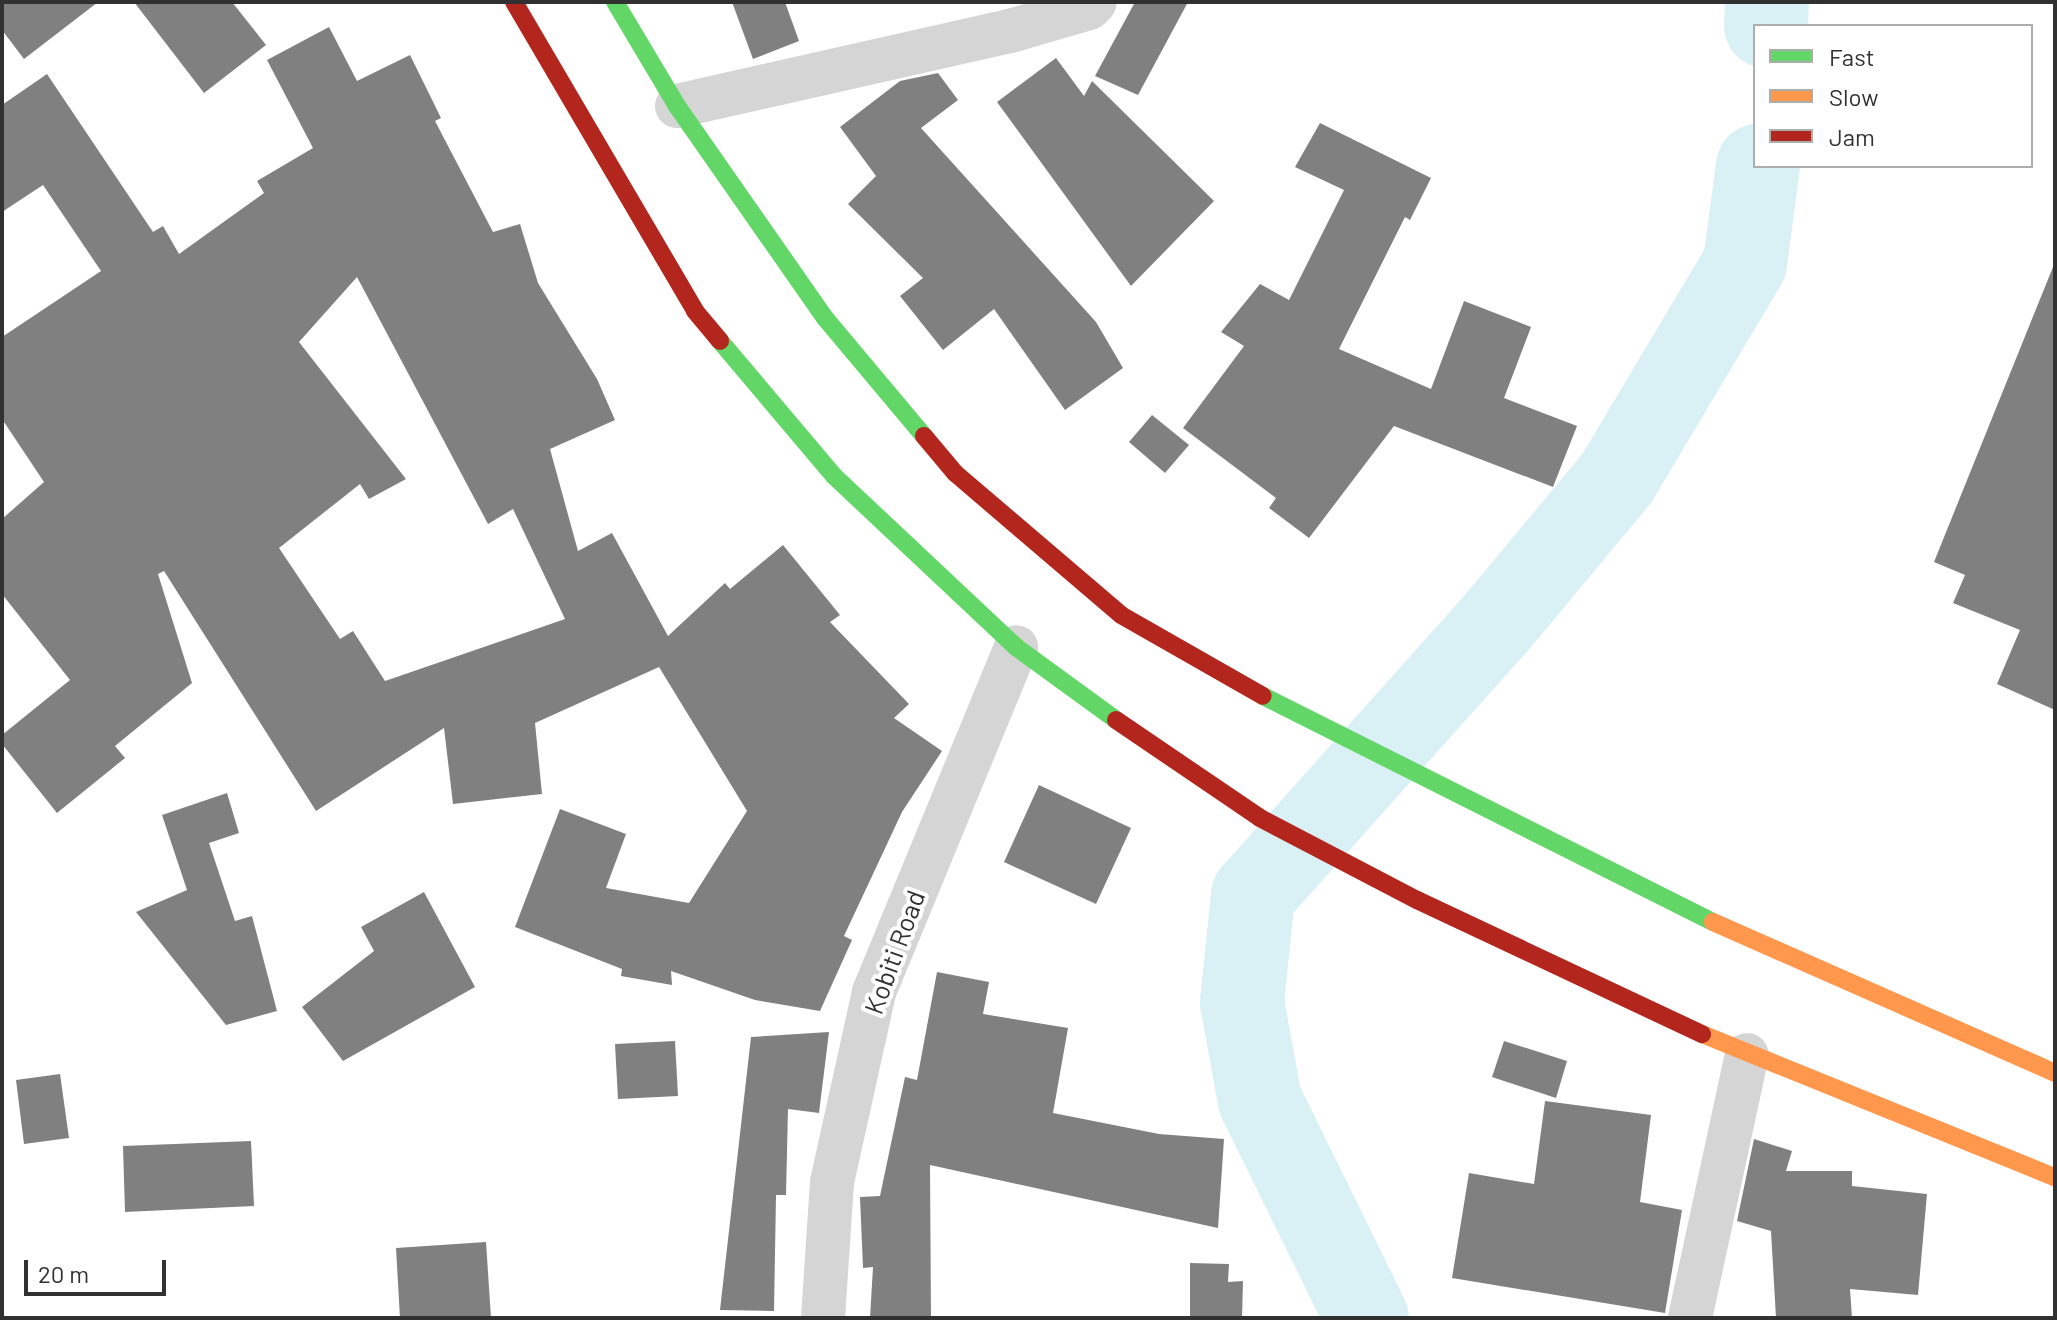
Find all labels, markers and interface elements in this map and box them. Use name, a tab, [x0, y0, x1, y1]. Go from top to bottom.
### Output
legend	[1753, 24, 2033, 168]
text: Fast	[1829, 42, 1874, 71]
text: Slow	[1829, 82, 1878, 111]
text: Jam	[1829, 122, 1875, 151]
street label: Kobiti Road	[857, 886, 931, 1018]
scale bar	[28, 1244, 170, 1294]
text: 20 m	[38, 1259, 89, 1288]

